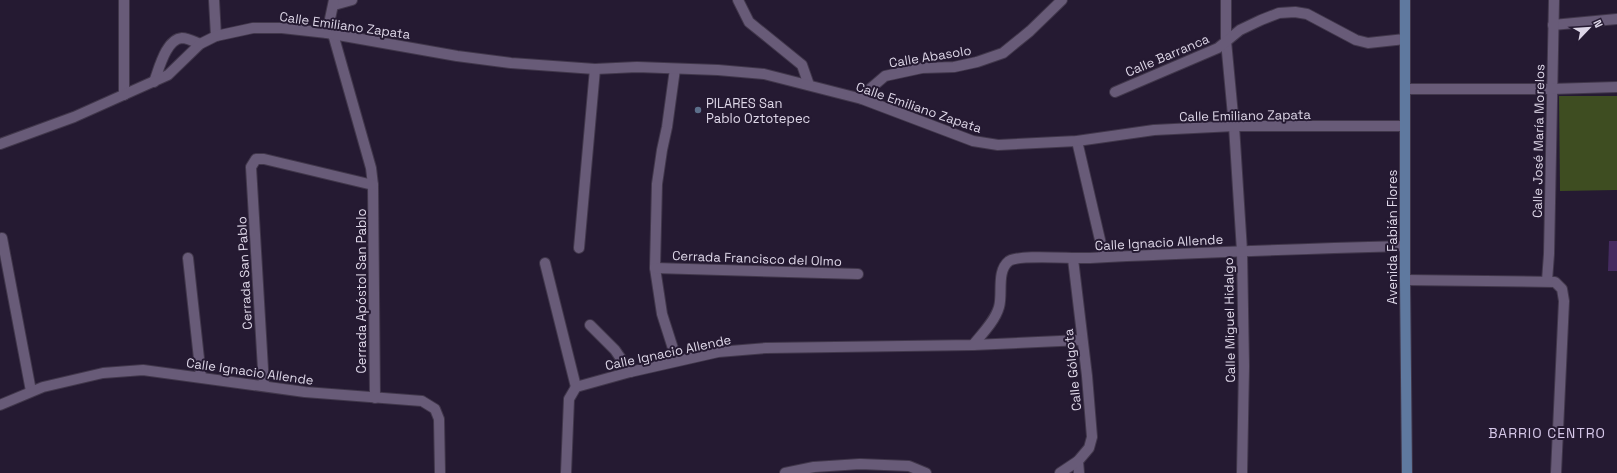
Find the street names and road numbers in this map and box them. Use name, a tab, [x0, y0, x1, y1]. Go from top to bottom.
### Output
street label: Calle Emiliano Zapata	[278, 8, 412, 43]
street label: Calle Barranca	[1123, 30, 1212, 81]
street label: Calle Abasolo	[888, 42, 972, 71]
street label: Calle José María Morelos	[1529, 64, 1548, 218]
street label: Calle Emiliano Zapata	[854, 78, 984, 137]
street label: Calle Emiliano Zapata	[1179, 106, 1312, 125]
street label: Avenida Fabián Flores	[1384, 169, 1401, 304]
street label: Cerrada Apóstol San Pablo	[353, 208, 370, 374]
street label: Cerrada San Pablo	[233, 216, 256, 330]
street label: Calle Ignacio Allende	[1094, 231, 1224, 254]
street label: Cerrada Francisco del Olmo	[672, 247, 842, 270]
street label: Calle Miguel Hidalgo	[1220, 257, 1239, 383]
street label: Calle Gólgota	[1060, 327, 1085, 412]
street label: Calle Ignacio Allende	[604, 331, 733, 374]
street label: Calle Ignacio Allende	[185, 354, 315, 389]

